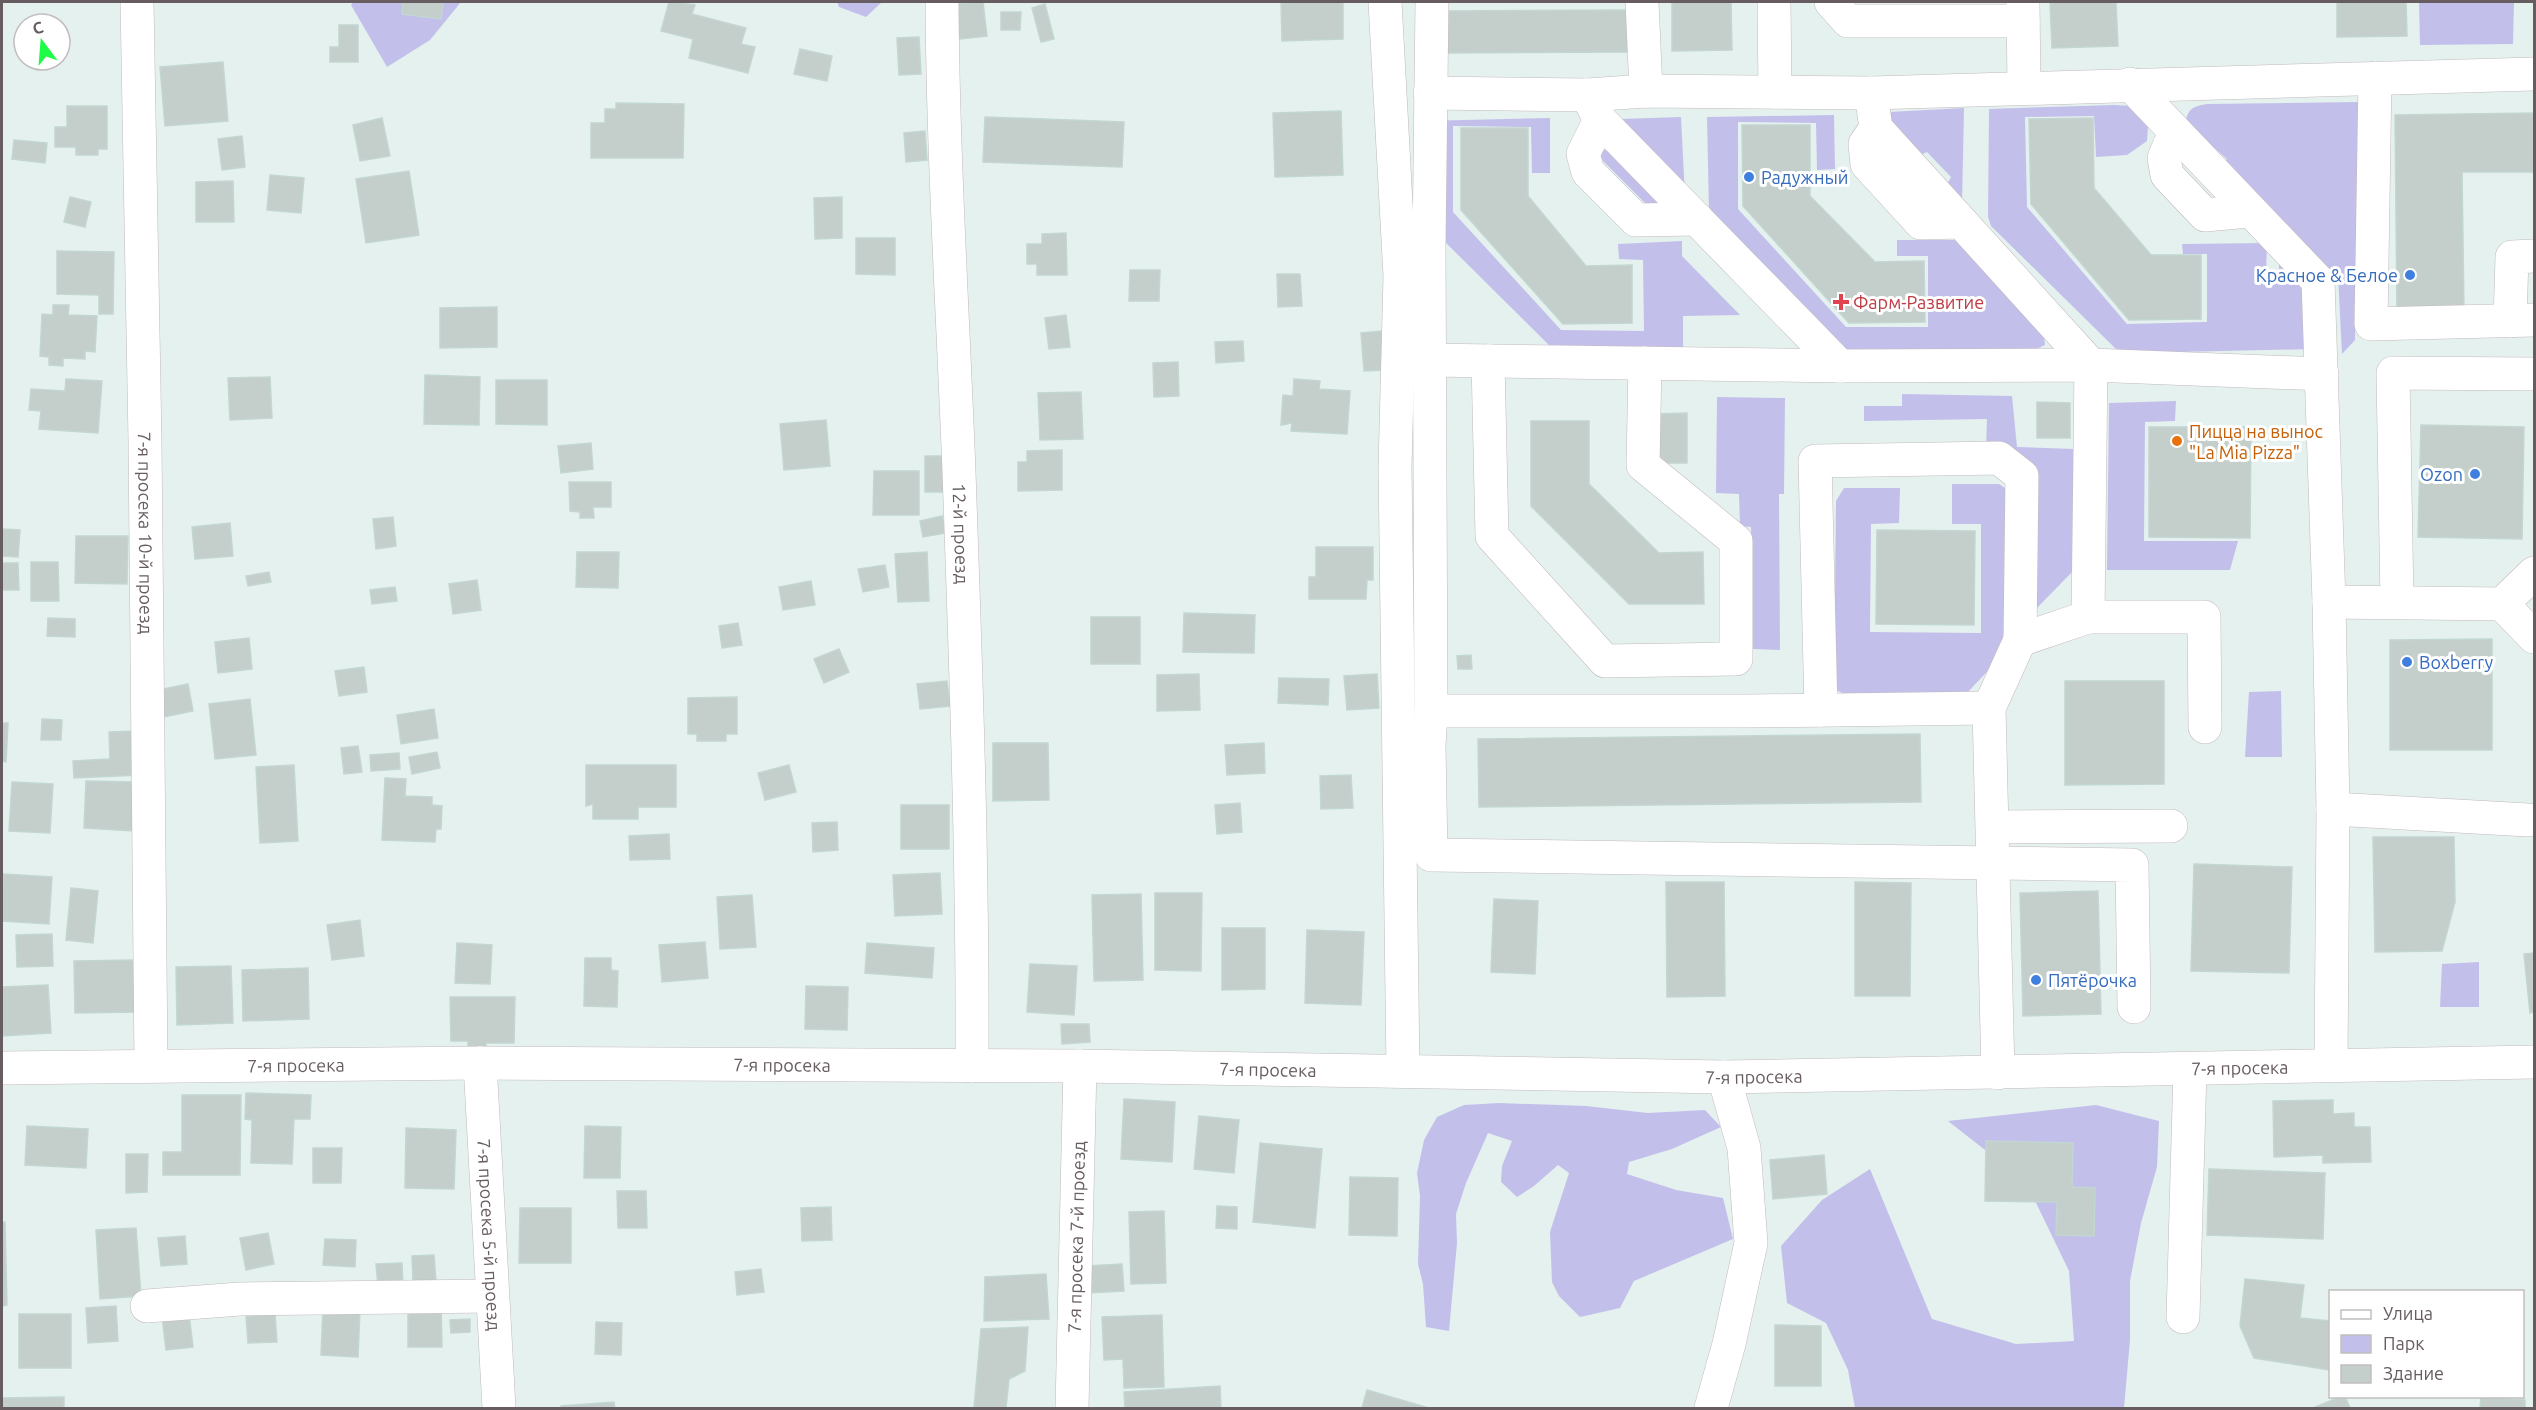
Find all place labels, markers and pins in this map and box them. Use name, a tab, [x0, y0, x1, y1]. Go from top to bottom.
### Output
place label: Радужный	[1761, 167, 1848, 187]
marker: Радужный	[1742, 170, 1756, 184]
place label: Красное & Белое	[2256, 265, 2398, 285]
marker: Красное & Белое	[2403, 268, 2417, 282]
place label: Фарм-Развитие	[1853, 292, 1984, 312]
marker: Фарм-Развитие	[1834, 295, 1848, 309]
place label: Пицца на вынос "La Mia Pizza"	[2189, 421, 2323, 462]
marker: Пицца на вынос "La Mia Pizza"	[2170, 434, 2184, 448]
place label: Ozon	[2420, 464, 2463, 484]
marker: Ozon	[2468, 467, 2482, 481]
place label: Boxberry	[2419, 652, 2493, 672]
marker: Boxberry	[2400, 655, 2414, 669]
place label: Пятёрочка	[2048, 970, 2137, 990]
marker: Пятёрочка	[2029, 973, 2043, 987]

